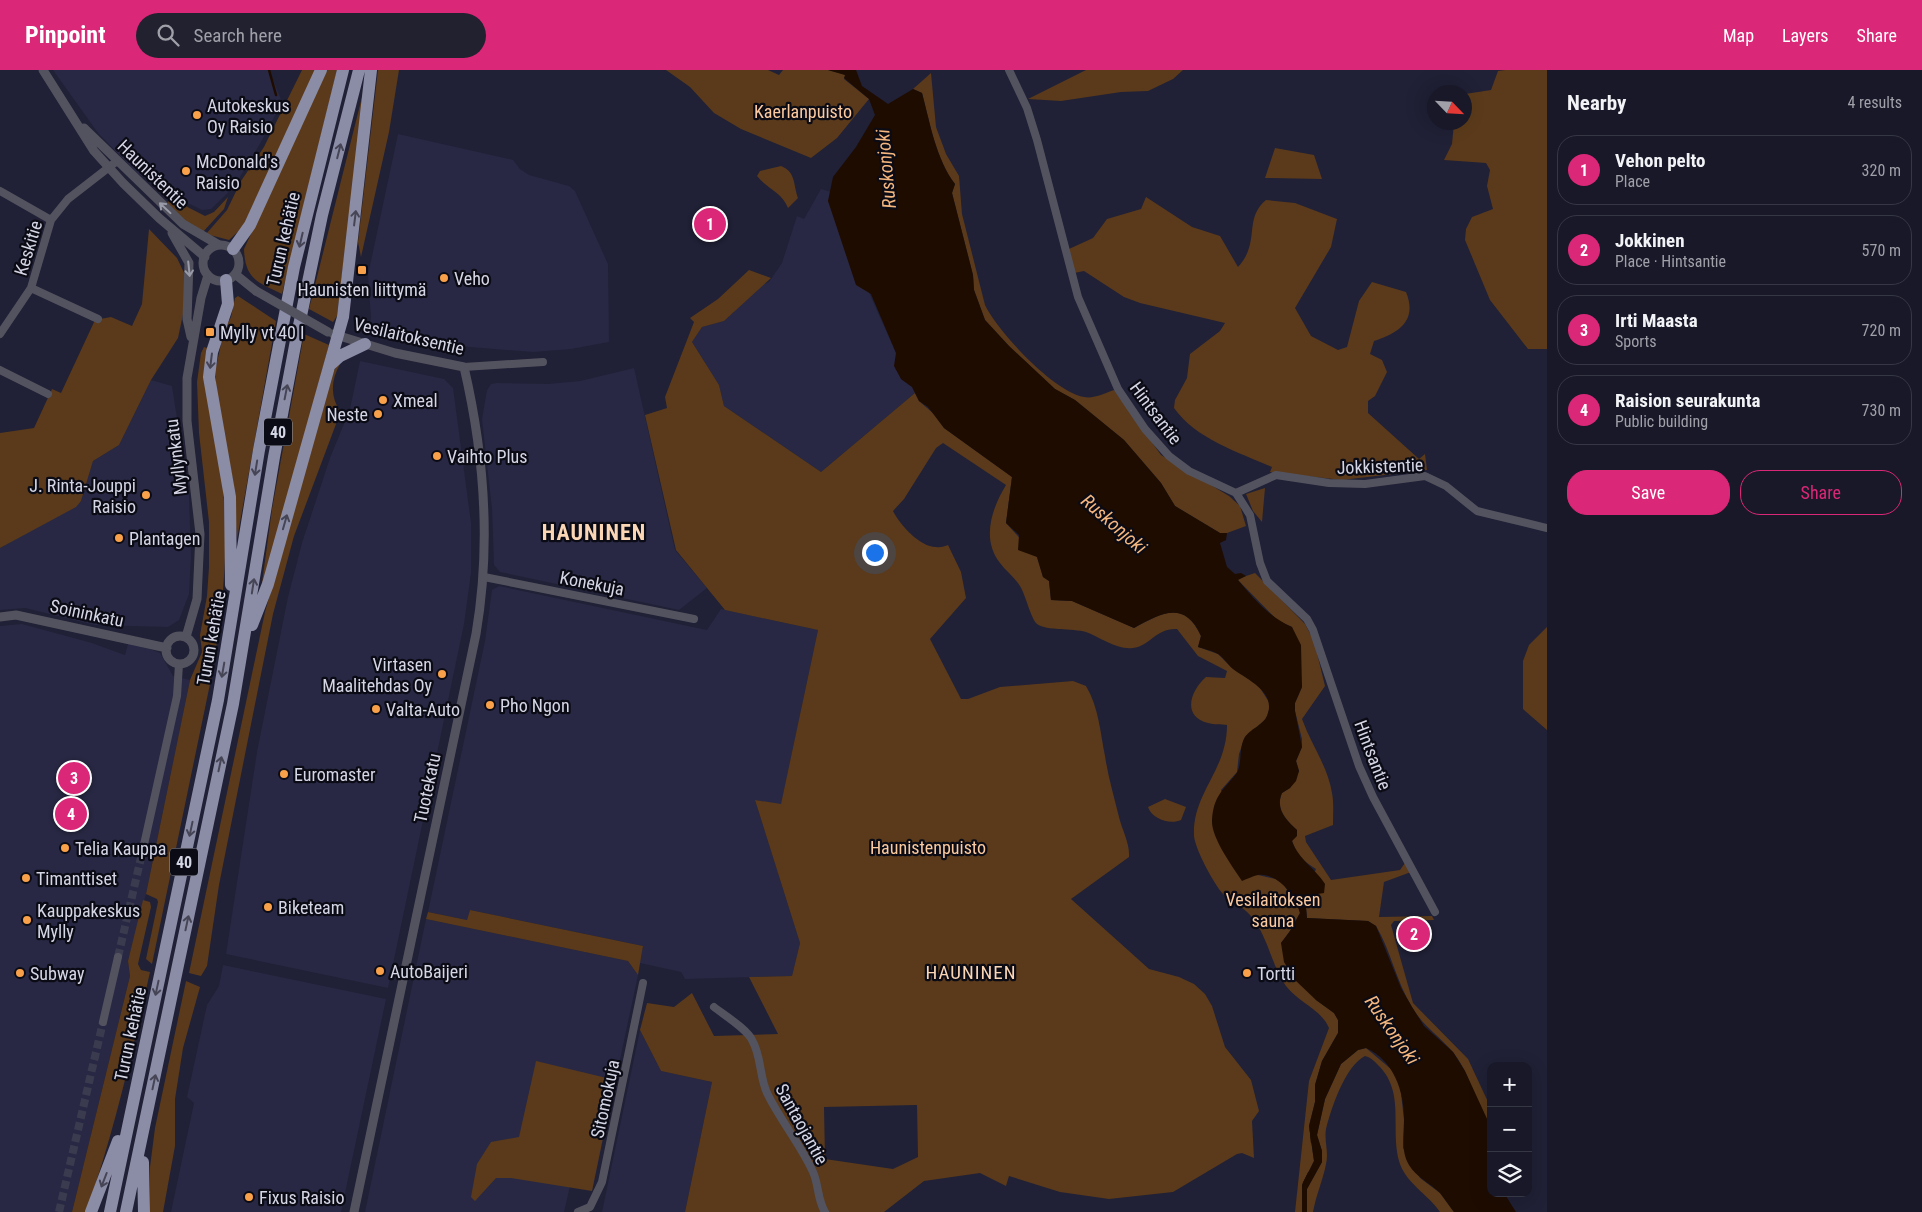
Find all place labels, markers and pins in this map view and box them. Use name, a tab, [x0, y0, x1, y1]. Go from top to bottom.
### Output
place label: Autokeskus Oy Raisio	[207, 95, 290, 137]
marker: Autokeskus Oy Raisio	[191, 109, 203, 121]
place label: McDonald's Raisio	[196, 151, 278, 193]
marker: McDonald's Raisio	[180, 165, 192, 177]
pin: 1	[694, 205, 726, 243]
marker: Haunisten liittymä	[356, 264, 368, 276]
place label: Veho	[454, 268, 490, 289]
marker: Veho	[438, 272, 450, 284]
place label: Haunisten liittymä	[298, 279, 426, 300]
place label: Mylly vt 40 I	[220, 322, 305, 343]
marker: Mylly vt 40 I	[204, 326, 216, 338]
place label: Xmeal	[393, 390, 438, 411]
marker: Xmeal	[377, 394, 389, 406]
place label: Neste	[326, 404, 368, 425]
marker: Neste	[372, 408, 384, 420]
place label: Vaihto Plus	[447, 446, 527, 467]
marker: Vaihto Plus	[431, 450, 443, 462]
place label: J. Rinta-Jouppi Raisio	[29, 475, 136, 517]
marker: J. Rinta-Jouppi Raisio	[140, 489, 152, 501]
place label: Plantagen	[129, 528, 200, 549]
marker: Plantagen	[113, 532, 125, 544]
place label: Virtasen Maalitehdas Oy	[322, 654, 432, 696]
marker: Virtasen Maalitehdas Oy	[436, 668, 448, 680]
place label: Pho Ngon	[500, 695, 570, 716]
place label: Valta-Auto	[386, 699, 460, 720]
marker: Pho Ngon	[484, 699, 496, 711]
marker: Valta-Auto	[370, 703, 382, 715]
pin: 3	[58, 759, 90, 797]
place label: Euromaster	[294, 764, 376, 785]
marker: Euromaster	[278, 768, 290, 780]
pin: 4	[55, 795, 87, 833]
place label: Telia Kauppa	[75, 838, 166, 859]
marker: Telia Kauppa	[59, 842, 71, 854]
place label: Timanttiset	[36, 868, 117, 889]
marker: Timanttiset	[20, 872, 32, 884]
place label: Biketeam	[278, 897, 344, 918]
place label: Kauppakeskus Mylly	[37, 900, 140, 942]
marker: Biketeam	[262, 901, 274, 913]
marker: Kauppakeskus Mylly	[21, 914, 33, 926]
pin: 2	[1398, 915, 1430, 953]
place label: AutoBaijeri	[390, 961, 468, 982]
place label: Subway	[30, 963, 85, 984]
place label: Tortti	[1257, 963, 1295, 984]
marker: AutoBaijeri	[374, 965, 386, 977]
marker: Subway	[14, 967, 26, 979]
marker: Tortti	[1241, 967, 1253, 979]
place label: Fixus Raisio	[259, 1187, 344, 1208]
marker: Fixus Raisio	[243, 1191, 255, 1203]

